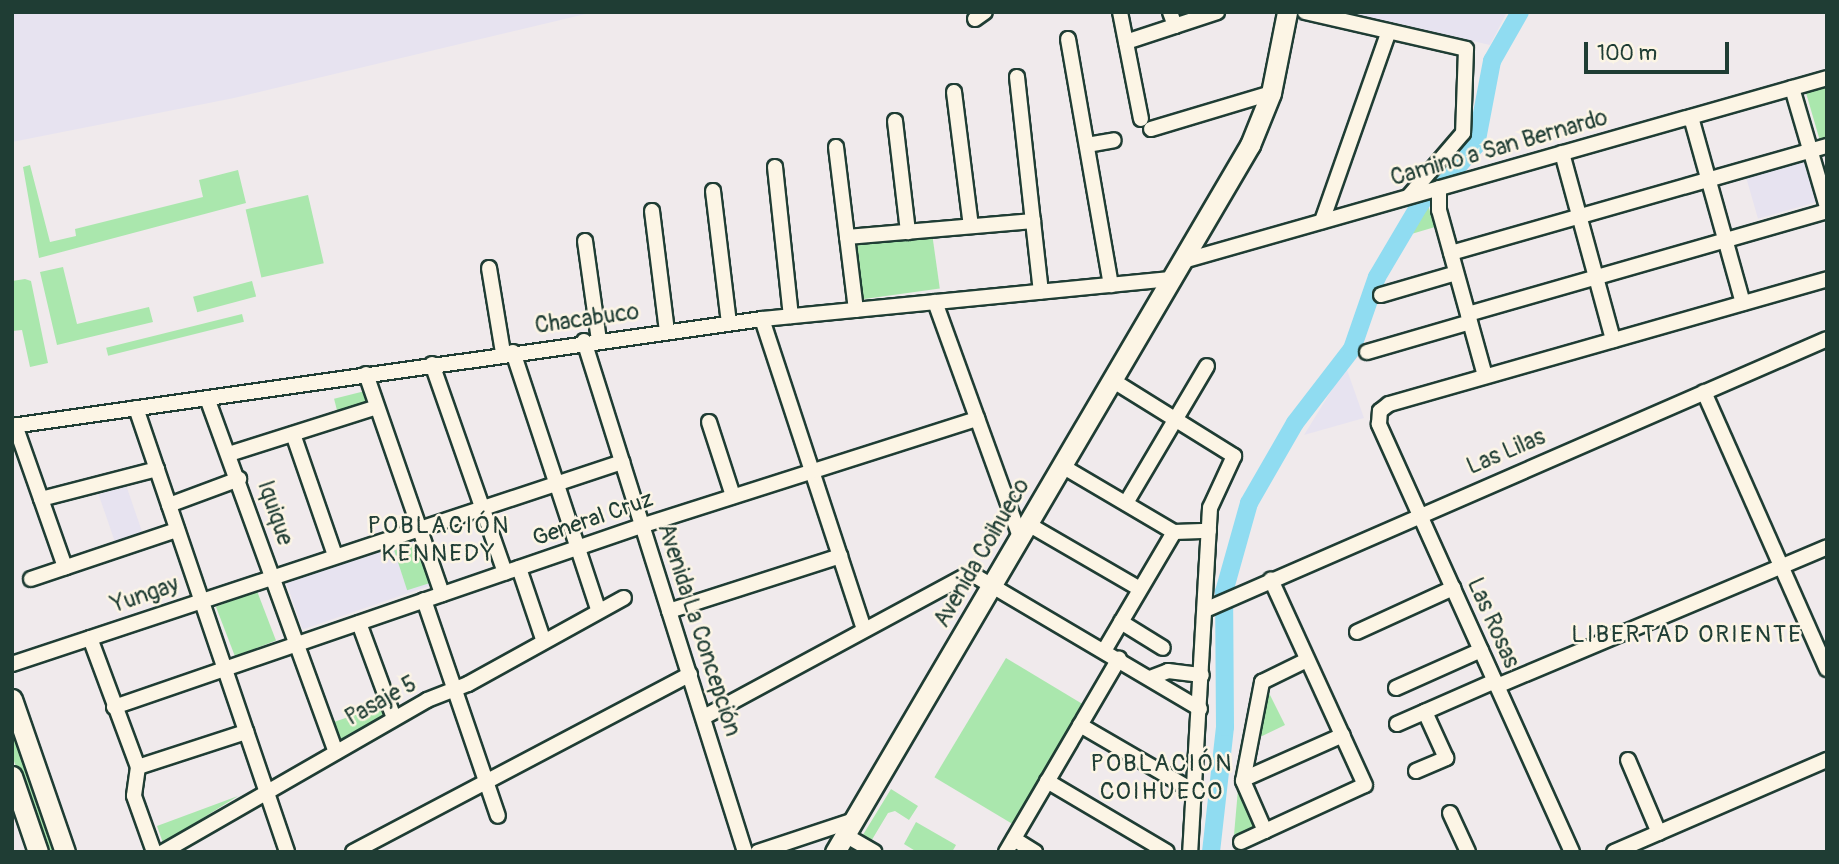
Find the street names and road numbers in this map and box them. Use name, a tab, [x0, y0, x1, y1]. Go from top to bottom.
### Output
street label: Camino a San Bernardo	[1387, 104, 1611, 192]
street label: Chacabuco	[533, 298, 641, 340]
street label: Las Lilas	[1463, 423, 1549, 481]
street label: Avenida Coihueco	[928, 474, 1036, 632]
street label: Iquique	[251, 477, 299, 549]
street label: General Cruz	[529, 485, 657, 553]
street label: Avenida La Concepción	[652, 520, 746, 740]
street label: Yungay	[108, 571, 182, 619]
street label: Las Rosas	[1461, 574, 1525, 672]
street label: Pasaje 5	[340, 670, 422, 732]

